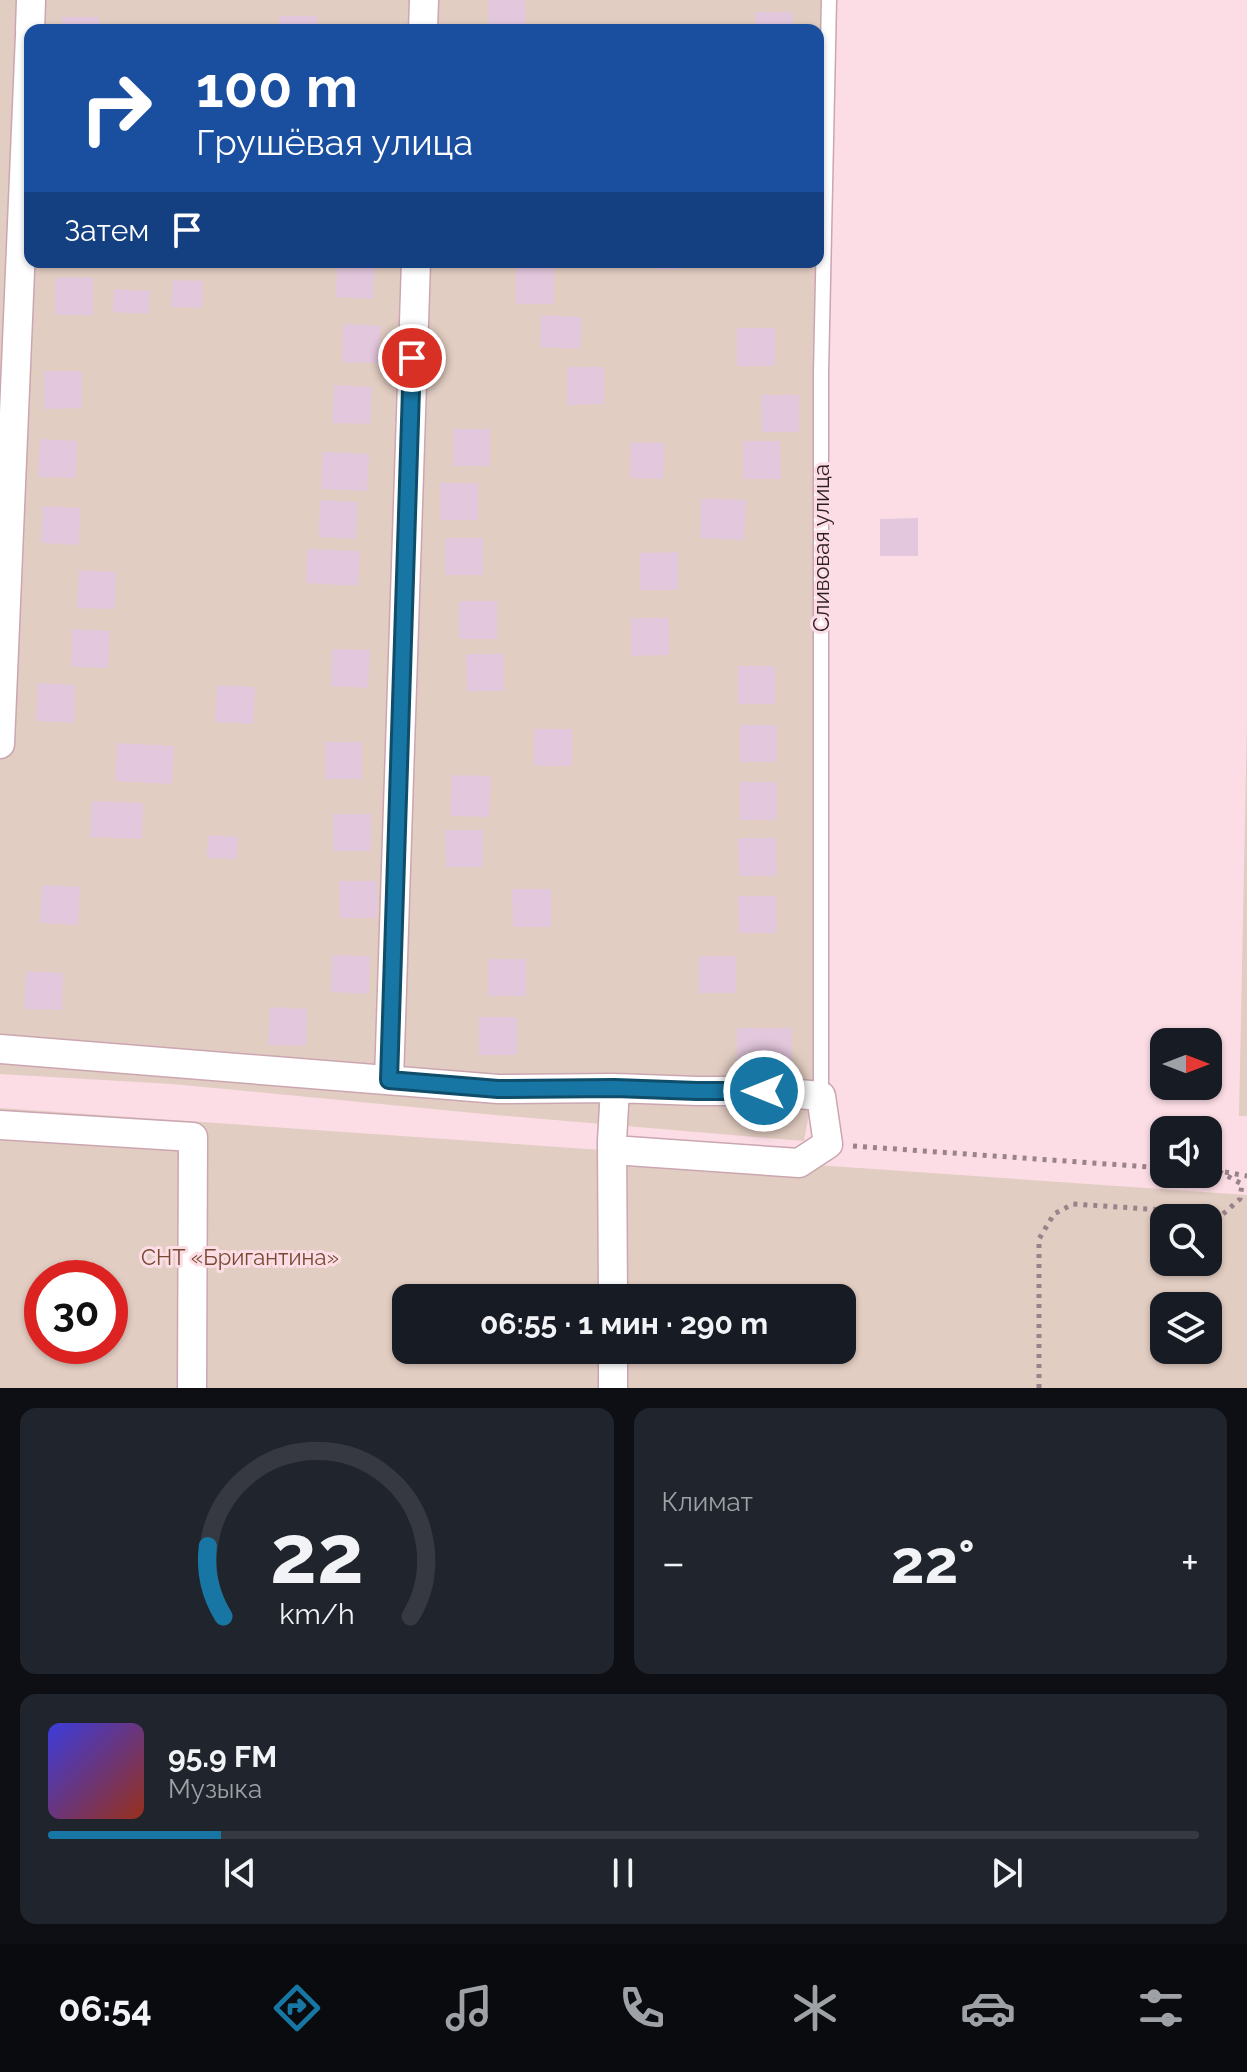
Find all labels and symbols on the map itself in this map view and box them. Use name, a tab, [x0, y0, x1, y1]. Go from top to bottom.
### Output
pin	[378, 324, 446, 392]
street label: Сливовая улица	[808, 464, 834, 632]
north arrow	[1150, 1028, 1222, 1100]
position arrow	[722, 1049, 806, 1133]
park label: СНТ «Бригантина»	[141, 1244, 339, 1270]
speed limit sign: 30	[24, 1260, 128, 1364]

